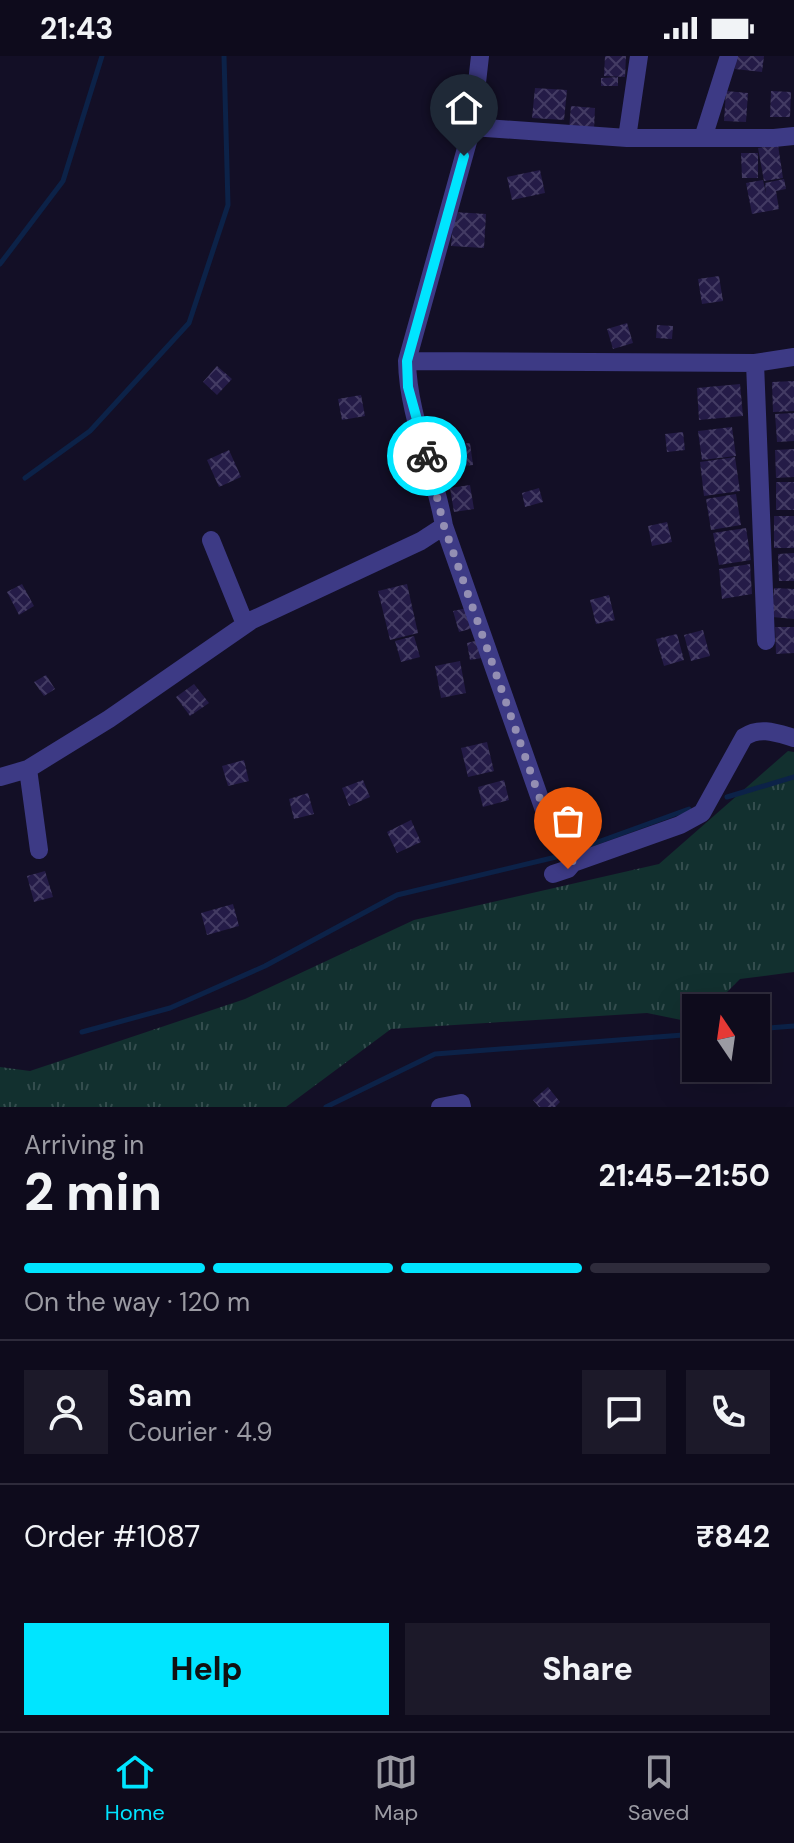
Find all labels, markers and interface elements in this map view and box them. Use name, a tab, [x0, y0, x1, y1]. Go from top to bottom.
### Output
text: 21:43	[40, 9, 113, 48]
pin	[430, 74, 498, 156]
icon: home	[442, 86, 486, 130]
courier	[387, 416, 467, 496]
icon: bike	[405, 434, 449, 478]
pin	[534, 787, 602, 869]
icon: bag	[546, 799, 590, 843]
north arrow	[682, 994, 770, 1082]
map controls	[682, 994, 770, 1082]
text: Arriving in	[24, 1128, 144, 1162]
text: 21:45–21:50	[598, 1156, 770, 1195]
text: 2 min	[24, 1158, 162, 1226]
text: On the way · 120 m	[24, 1285, 250, 1319]
button: person	[24, 1370, 108, 1454]
button: chat	[582, 1370, 666, 1454]
button: phone	[686, 1370, 770, 1454]
text: Sam	[128, 1376, 192, 1415]
text: Courier · 4.9	[128, 1415, 273, 1449]
text: Order #1087	[24, 1517, 200, 1556]
text: ₹842	[696, 1517, 770, 1556]
button: Help	[24, 1623, 389, 1715]
button: Share	[405, 1623, 770, 1715]
tab: Home	[105, 1750, 165, 1827]
tab: Map	[374, 1750, 418, 1827]
tab: Saved	[628, 1750, 689, 1827]

